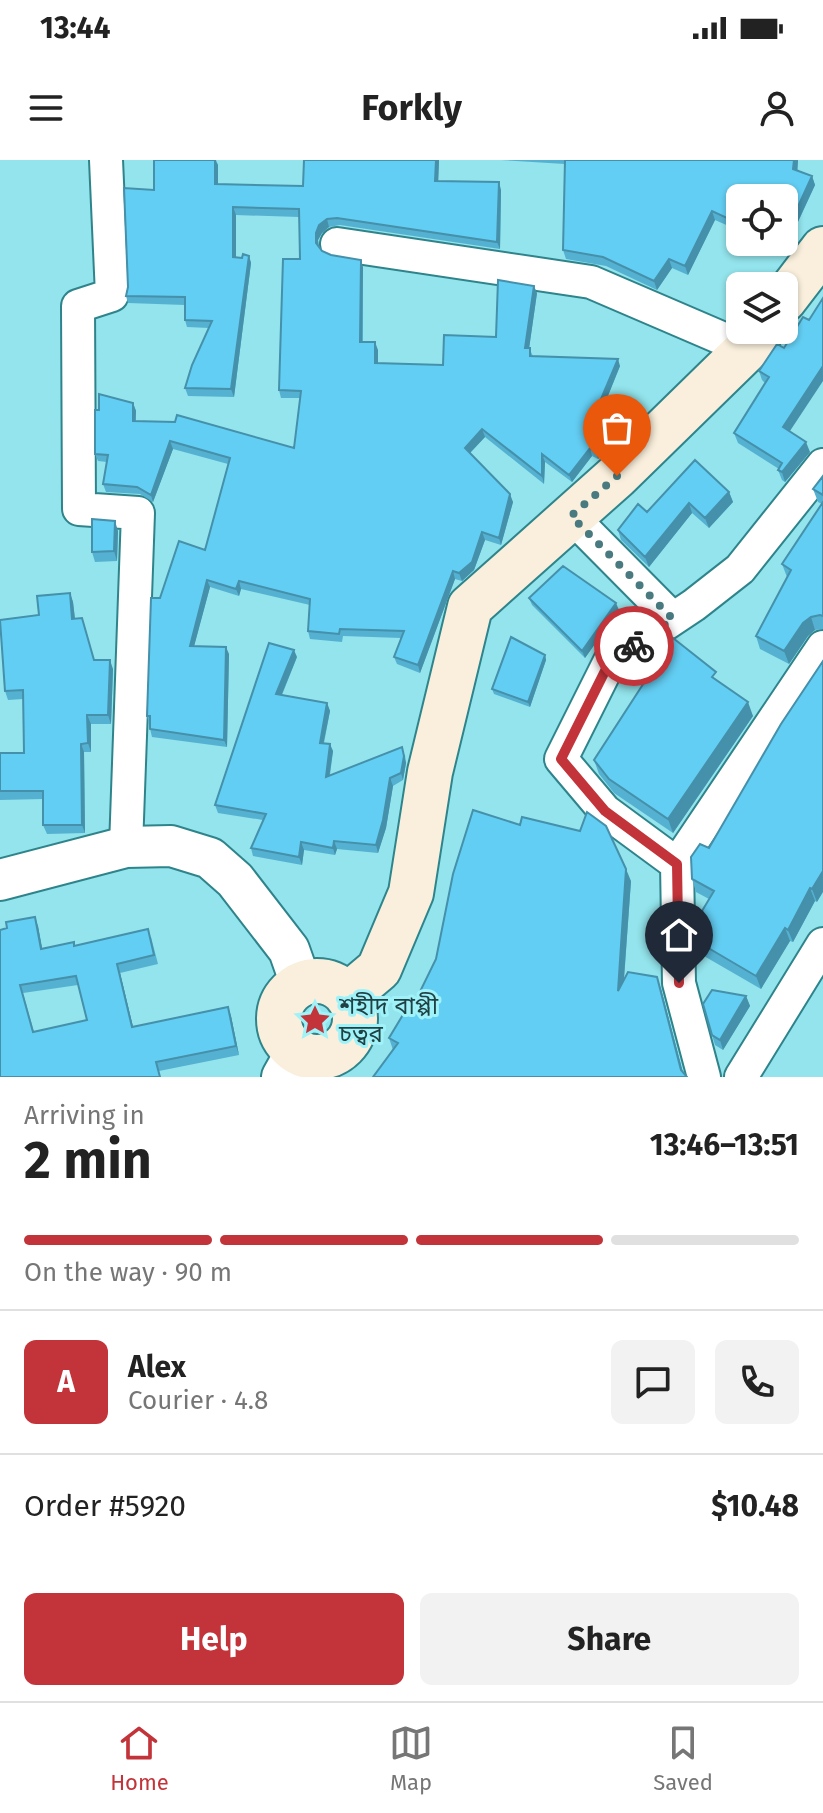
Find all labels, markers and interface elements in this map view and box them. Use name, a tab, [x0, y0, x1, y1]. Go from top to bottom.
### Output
text: 13:44	[40, 10, 110, 46]
icon: menu	[24, 86, 68, 130]
text: Forkly	[361, 86, 462, 130]
icon: person	[755, 86, 799, 130]
map controls	[726, 184, 798, 344]
button: locate	[726, 184, 798, 256]
button: layers	[726, 272, 798, 344]
pin	[583, 394, 651, 476]
icon: bag	[595, 406, 639, 450]
courier	[594, 606, 674, 686]
icon: bike	[612, 624, 656, 668]
pin	[645, 901, 713, 983]
icon: home	[657, 913, 701, 957]
place label: শহীদ বাপ্পী চত্বর	[338, 992, 439, 1048]
place icon: শহীদ বাপ্পী চত্বর	[298, 1003, 332, 1037]
text: Arriving in	[24, 1100, 145, 1131]
text: 13:46–13:51	[650, 1127, 799, 1163]
text: 2 min	[24, 1129, 152, 1192]
text: On the way · 90 m	[24, 1257, 232, 1288]
button: chat	[611, 1340, 695, 1424]
button: phone	[715, 1340, 799, 1424]
text: Alex	[128, 1349, 186, 1385]
text: A	[57, 1364, 75, 1400]
text: Courier · 4.8	[128, 1385, 268, 1416]
text: Order #5920	[24, 1488, 186, 1524]
text: $10.48	[711, 1488, 799, 1524]
button: Help	[24, 1593, 404, 1685]
button: Share	[420, 1593, 799, 1685]
tab: Home	[110, 1721, 169, 1796]
tab: Map	[389, 1721, 433, 1796]
tab: Saved	[653, 1721, 713, 1796]

